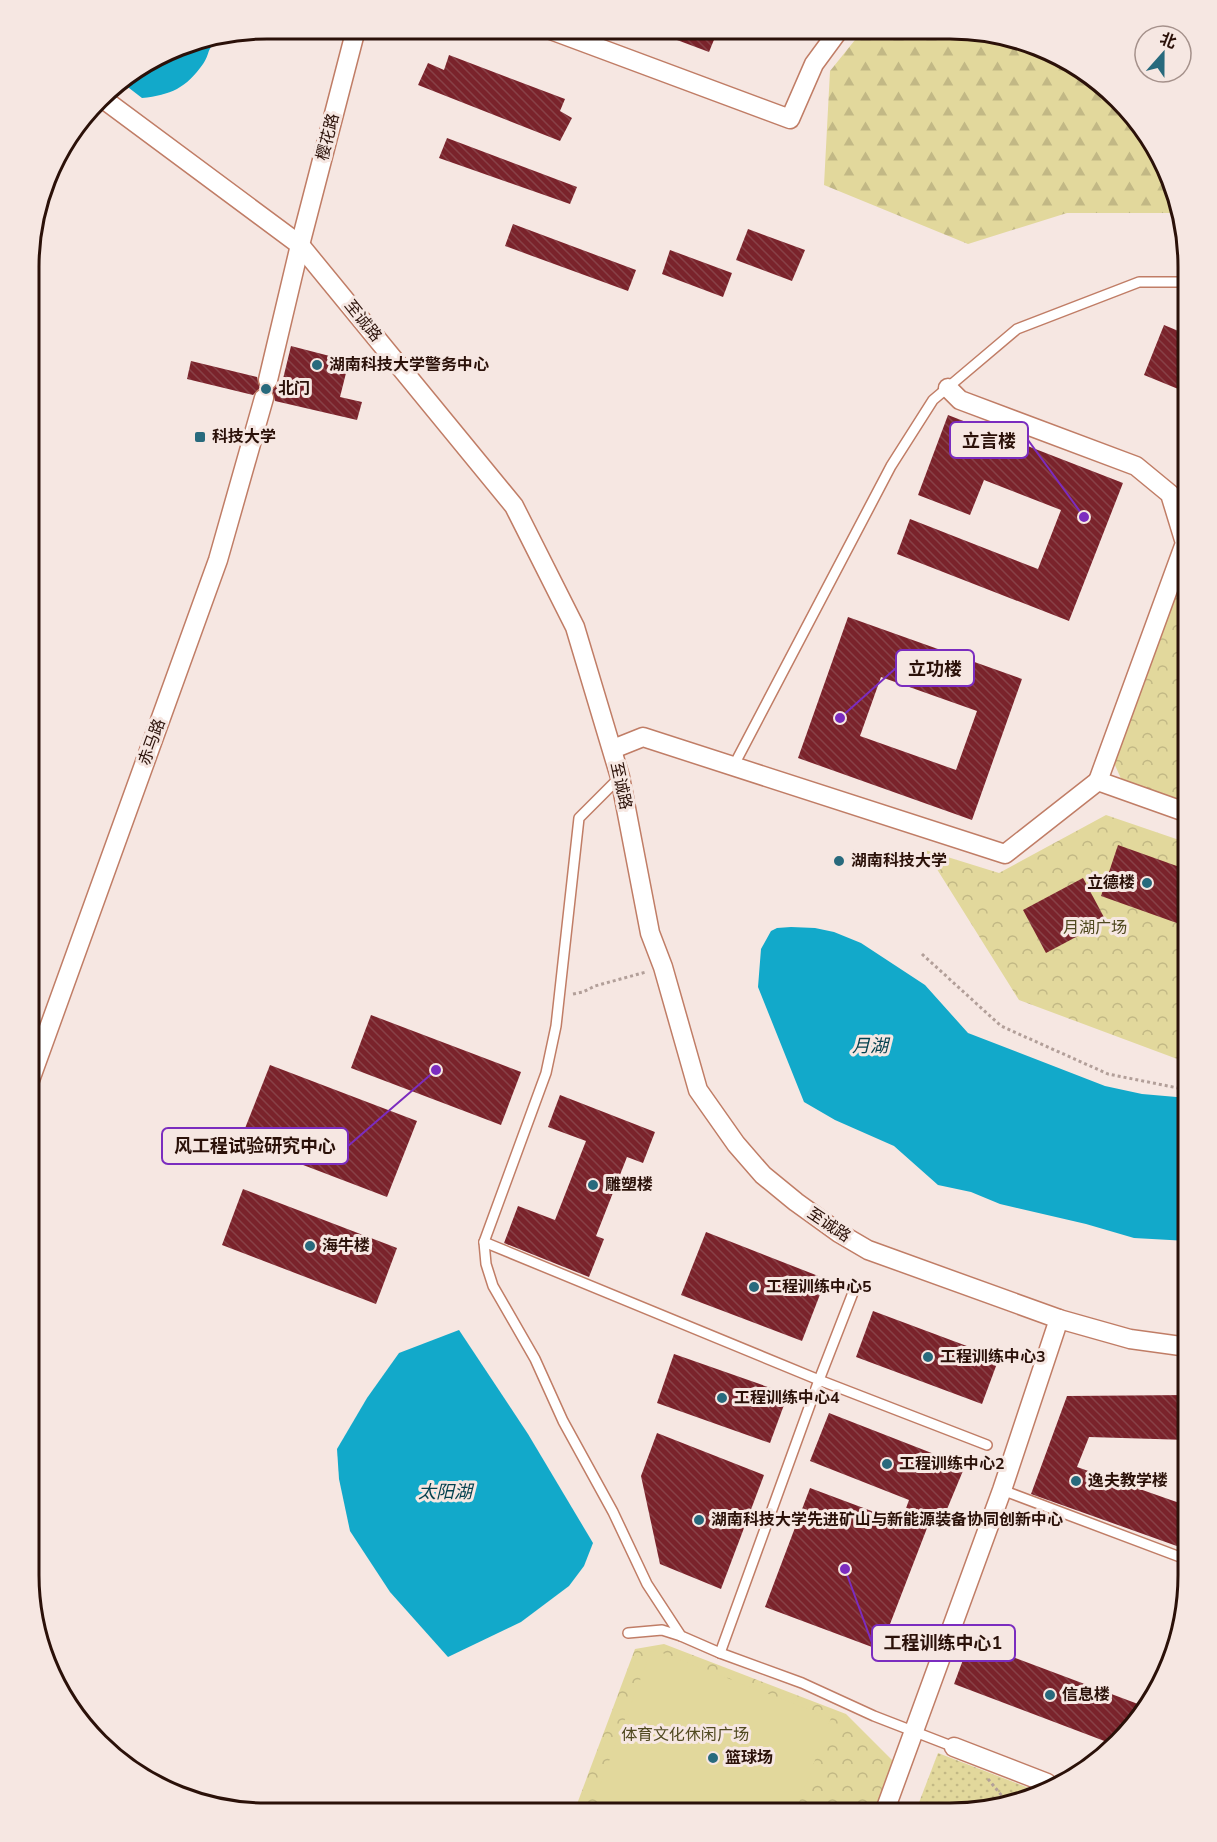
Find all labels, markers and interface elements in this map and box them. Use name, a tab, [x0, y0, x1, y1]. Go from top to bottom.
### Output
north arrow	[1133, 24, 1193, 84]
text: 北	[1157, 28, 1179, 54]
street label: 樱花路	[312, 111, 344, 163]
street label: 至诚路	[339, 295, 387, 347]
place label: 湖南科技大学警务中心	[329, 354, 489, 376]
marker: 湖南科技大学警务中心	[310, 358, 324, 372]
place label: 北门	[278, 378, 310, 400]
marker: 北门	[259, 382, 273, 396]
callout: 立言楼	[950, 422, 1028, 458]
place label: 科技大学	[212, 426, 276, 448]
text: 立言楼	[962, 429, 1016, 453]
marker: 科技大学	[193, 430, 207, 444]
callout: 立功楼	[896, 650, 974, 686]
text: 立功楼	[908, 657, 962, 681]
street label: 赤马路	[133, 716, 171, 768]
street label: 至诚路	[605, 760, 637, 812]
place label: 湖南科技大学	[851, 850, 947, 872]
marker: 湖南科技大学	[832, 854, 846, 868]
place label: 立德楼	[1087, 872, 1135, 894]
marker: 立德楼	[1140, 876, 1154, 890]
park label: 月湖广场	[1063, 917, 1127, 939]
water label: 月湖	[852, 1034, 891, 1058]
callout: 风工程试验研究中心	[162, 1128, 348, 1164]
text: 风工程试验研究中心	[174, 1134, 336, 1158]
place label: 雕塑楼	[605, 1174, 653, 1196]
marker: 雕塑楼	[586, 1178, 600, 1192]
street label: 至诚路	[803, 1202, 855, 1248]
place label: 海牛楼	[322, 1235, 370, 1257]
marker: 海牛楼	[303, 1239, 317, 1253]
place label: 工程训练中心5	[766, 1276, 872, 1298]
marker: 工程训练中心5	[747, 1280, 761, 1294]
place label: 工程训练中心3	[940, 1346, 1046, 1368]
marker: 工程训练中心3	[921, 1350, 935, 1364]
place label: 工程训练中心4	[734, 1387, 840, 1409]
marker: 工程训练中心4	[715, 1391, 729, 1405]
place label: 工程训练中心2	[899, 1453, 1005, 1475]
marker: 工程训练中心2	[880, 1457, 894, 1471]
place label: 逸夫教学楼	[1088, 1470, 1168, 1492]
marker: 逸夫教学楼	[1069, 1474, 1083, 1488]
water label: 太阳湖	[418, 1480, 475, 1504]
place label: 湖南科技大学先进矿山与新能源装备协同创新中心	[711, 1509, 1063, 1531]
marker: 湖南科技大学先进矿山与新能源装备协同创新中心	[692, 1513, 706, 1527]
callout: 工程训练中心1	[872, 1625, 1015, 1661]
text: 工程训练中心1	[884, 1631, 1002, 1655]
place label: 信息楼	[1062, 1684, 1110, 1706]
marker: 信息楼	[1043, 1688, 1057, 1702]
park label: 体育文化休闲广场	[621, 1724, 749, 1746]
place label: 篮球场	[725, 1747, 773, 1769]
marker: 篮球场	[706, 1751, 720, 1765]

